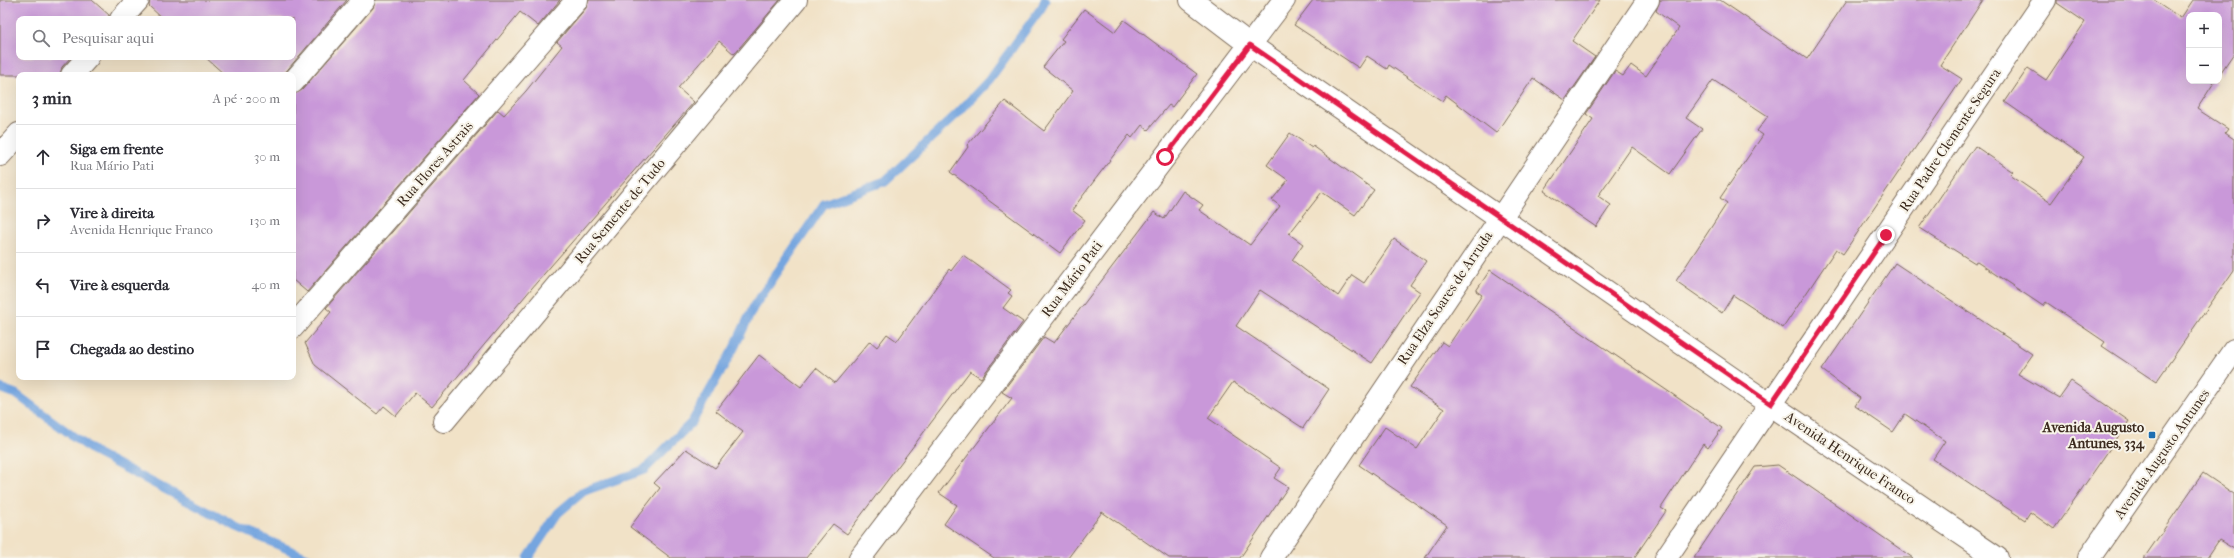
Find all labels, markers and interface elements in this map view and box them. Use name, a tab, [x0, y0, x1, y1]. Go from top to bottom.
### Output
map controls	[2186, 12, 2222, 84]
button: +	[2186, 12, 2222, 48]
search box	[16, 16, 296, 60]
icon: search	[30, 27, 52, 49]
text: Pesquisar aqui	[62, 29, 154, 47]
button: −	[2186, 48, 2222, 84]
street label: Rua Padre Clemente Segura	[1896, 65, 2005, 215]
text: 3 min	[32, 88, 72, 108]
text: A pé · 200 m	[212, 91, 280, 106]
street label: Rua Flores Astrais	[393, 118, 477, 210]
text: Siga em frente	[70, 140, 163, 158]
icon: ahead	[32, 146, 54, 168]
route start	[1156, 148, 1174, 166]
text: 30 m	[254, 149, 280, 164]
street label: Rua Semente de Tudo	[571, 155, 669, 267]
text: Rua Mário Pati	[70, 158, 154, 173]
text: Vire à direita	[70, 204, 154, 222]
icon: right	[32, 210, 54, 232]
text: 130 m	[249, 213, 280, 228]
text: Avenida Henrique Franco	[70, 222, 213, 237]
route end	[1877, 226, 1895, 244]
street label: Rua Elza Soares de Arruda	[1394, 227, 1496, 368]
street label: Rua Mário Pati	[1038, 238, 1106, 320]
icon: left	[32, 274, 54, 296]
text: Vire à esquerda	[70, 276, 169, 294]
text: 40 m	[252, 277, 280, 292]
icon: arrive	[32, 338, 54, 360]
text: Chegada ao destino	[70, 340, 194, 358]
street label: Avenida Augusto Antunes	[2110, 386, 2213, 523]
street label: Avenida Henrique Franco	[1781, 407, 1919, 508]
place label: Avenida Augusto Antunes, 334	[2042, 419, 2145, 452]
marker: Avenida Augusto Antunes, 334	[2147, 430, 2157, 440]

